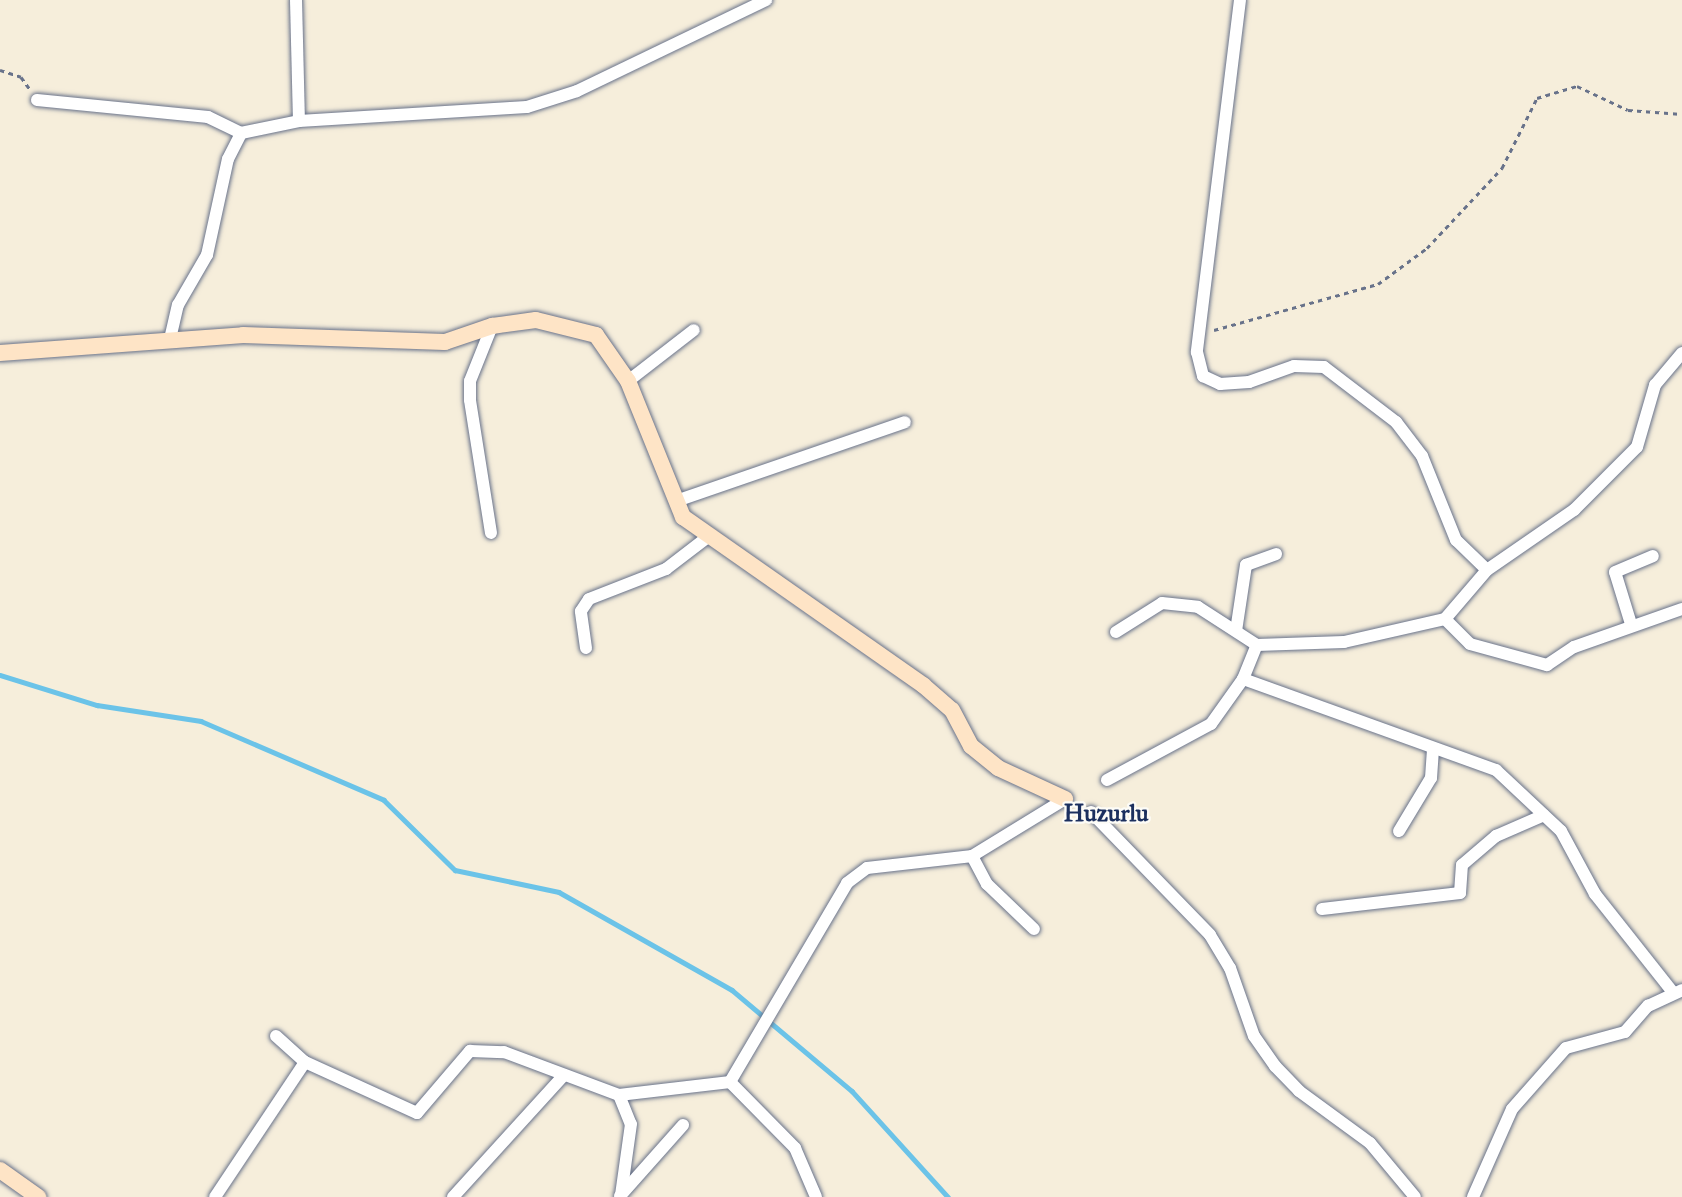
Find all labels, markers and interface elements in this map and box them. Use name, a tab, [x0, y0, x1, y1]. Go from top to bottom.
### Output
district label: Huzurlu	[1063, 800, 1149, 828]

